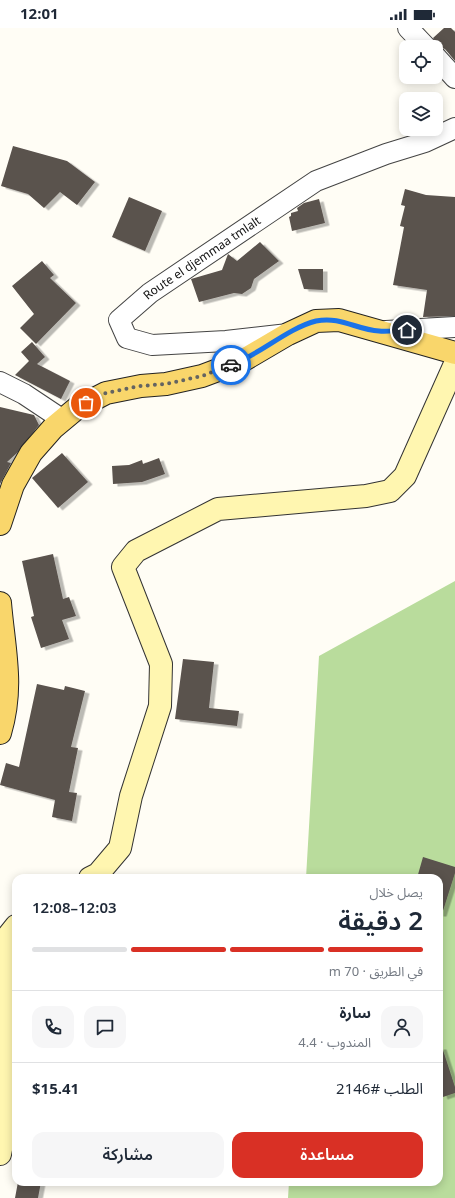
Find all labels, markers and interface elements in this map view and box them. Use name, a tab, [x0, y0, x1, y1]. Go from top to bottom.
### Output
text: 12:01	[20, 0, 59, 30]
map controls	[399, 40, 443, 136]
button: locate	[399, 40, 443, 84]
button: layers	[399, 92, 443, 136]
street label: Route el djemmaa tmlalt	[137, 209, 267, 307]
pin	[390, 313, 424, 347]
icon: home	[396, 319, 418, 341]
courier	[211, 345, 251, 385]
icon: car	[220, 354, 242, 376]
pin	[69, 386, 103, 420]
icon: bag	[75, 392, 97, 414]
text: يصل خلال	[369, 879, 423, 907]
text: 12:03–12:08	[32, 892, 117, 924]
text: 2 دقيقة	[338, 894, 423, 949]
text: في الطريق · 70 m	[329, 958, 423, 986]
text: سارة	[339, 997, 371, 1029]
button: phone	[32, 1006, 74, 1048]
button: chat	[84, 1006, 126, 1048]
button: person	[381, 1006, 423, 1048]
text: المندوب · 4.4	[298, 1029, 371, 1057]
text: $15.41	[32, 1073, 79, 1105]
text: الطلب #2146	[336, 1073, 423, 1105]
button: مشاركة	[32, 1132, 224, 1178]
button: مساعدة	[232, 1132, 423, 1178]

